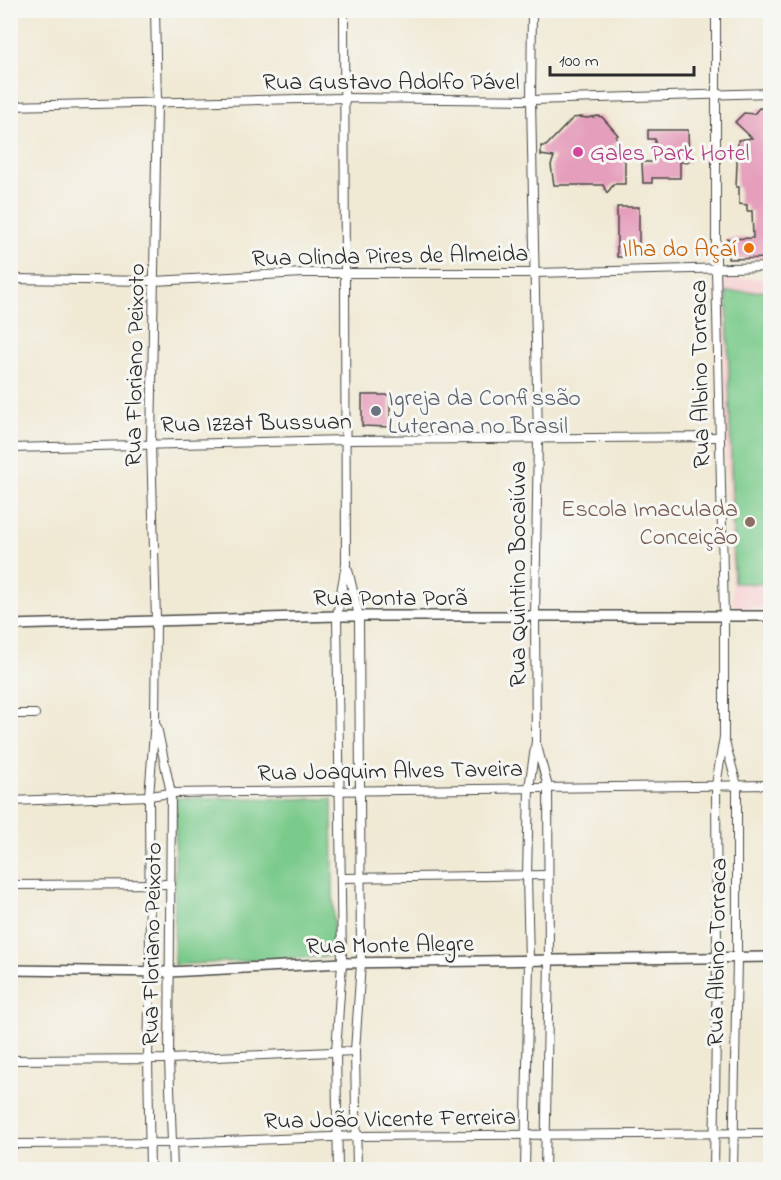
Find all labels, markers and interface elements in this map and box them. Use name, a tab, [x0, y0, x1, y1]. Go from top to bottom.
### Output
scale bar	[550, 39, 694, 77]
text: 100 m	[559, 49, 599, 75]
street label: Rua Gustavo Adolfo Pável	[262, 66, 520, 101]
place label: Gales Park Hotel	[590, 137, 750, 172]
marker: Gales Park Hotel	[571, 145, 585, 159]
place label: Ilha do Açaí	[622, 233, 737, 268]
street label: Rua Olinda Pires de Almeida	[251, 238, 529, 277]
marker: Ilha do Açaí	[742, 241, 756, 255]
street label: Rua Floriano Peixoto	[117, 263, 156, 467]
street label: Rua Albino Torraca	[682, 279, 721, 469]
place label: Igreja da Confissão Luterana no Brasil	[388, 382, 581, 445]
marker: Igreja da Confissão Luterana no Brasil	[369, 404, 383, 418]
street label: Rua Izzat Bussuan	[160, 405, 352, 444]
street label: Rua Quintino Bocaiúva	[502, 461, 537, 687]
place label: Escola Imaculada Conceição	[561, 493, 738, 556]
marker: Escola Imaculada Conceição	[743, 515, 757, 529]
street label: Rua Ponta Porã	[313, 582, 467, 617]
street label: Rua Joaquim Alves Taveira	[257, 753, 523, 792]
street label: Rua Floriano Peixoto	[134, 842, 173, 1046]
street label: Rua Albino Torraca	[699, 857, 738, 1047]
street label: Rua Monte Alegre	[306, 928, 475, 965]
street label: Rua João Vicente Ferreira	[264, 1101, 516, 1140]

